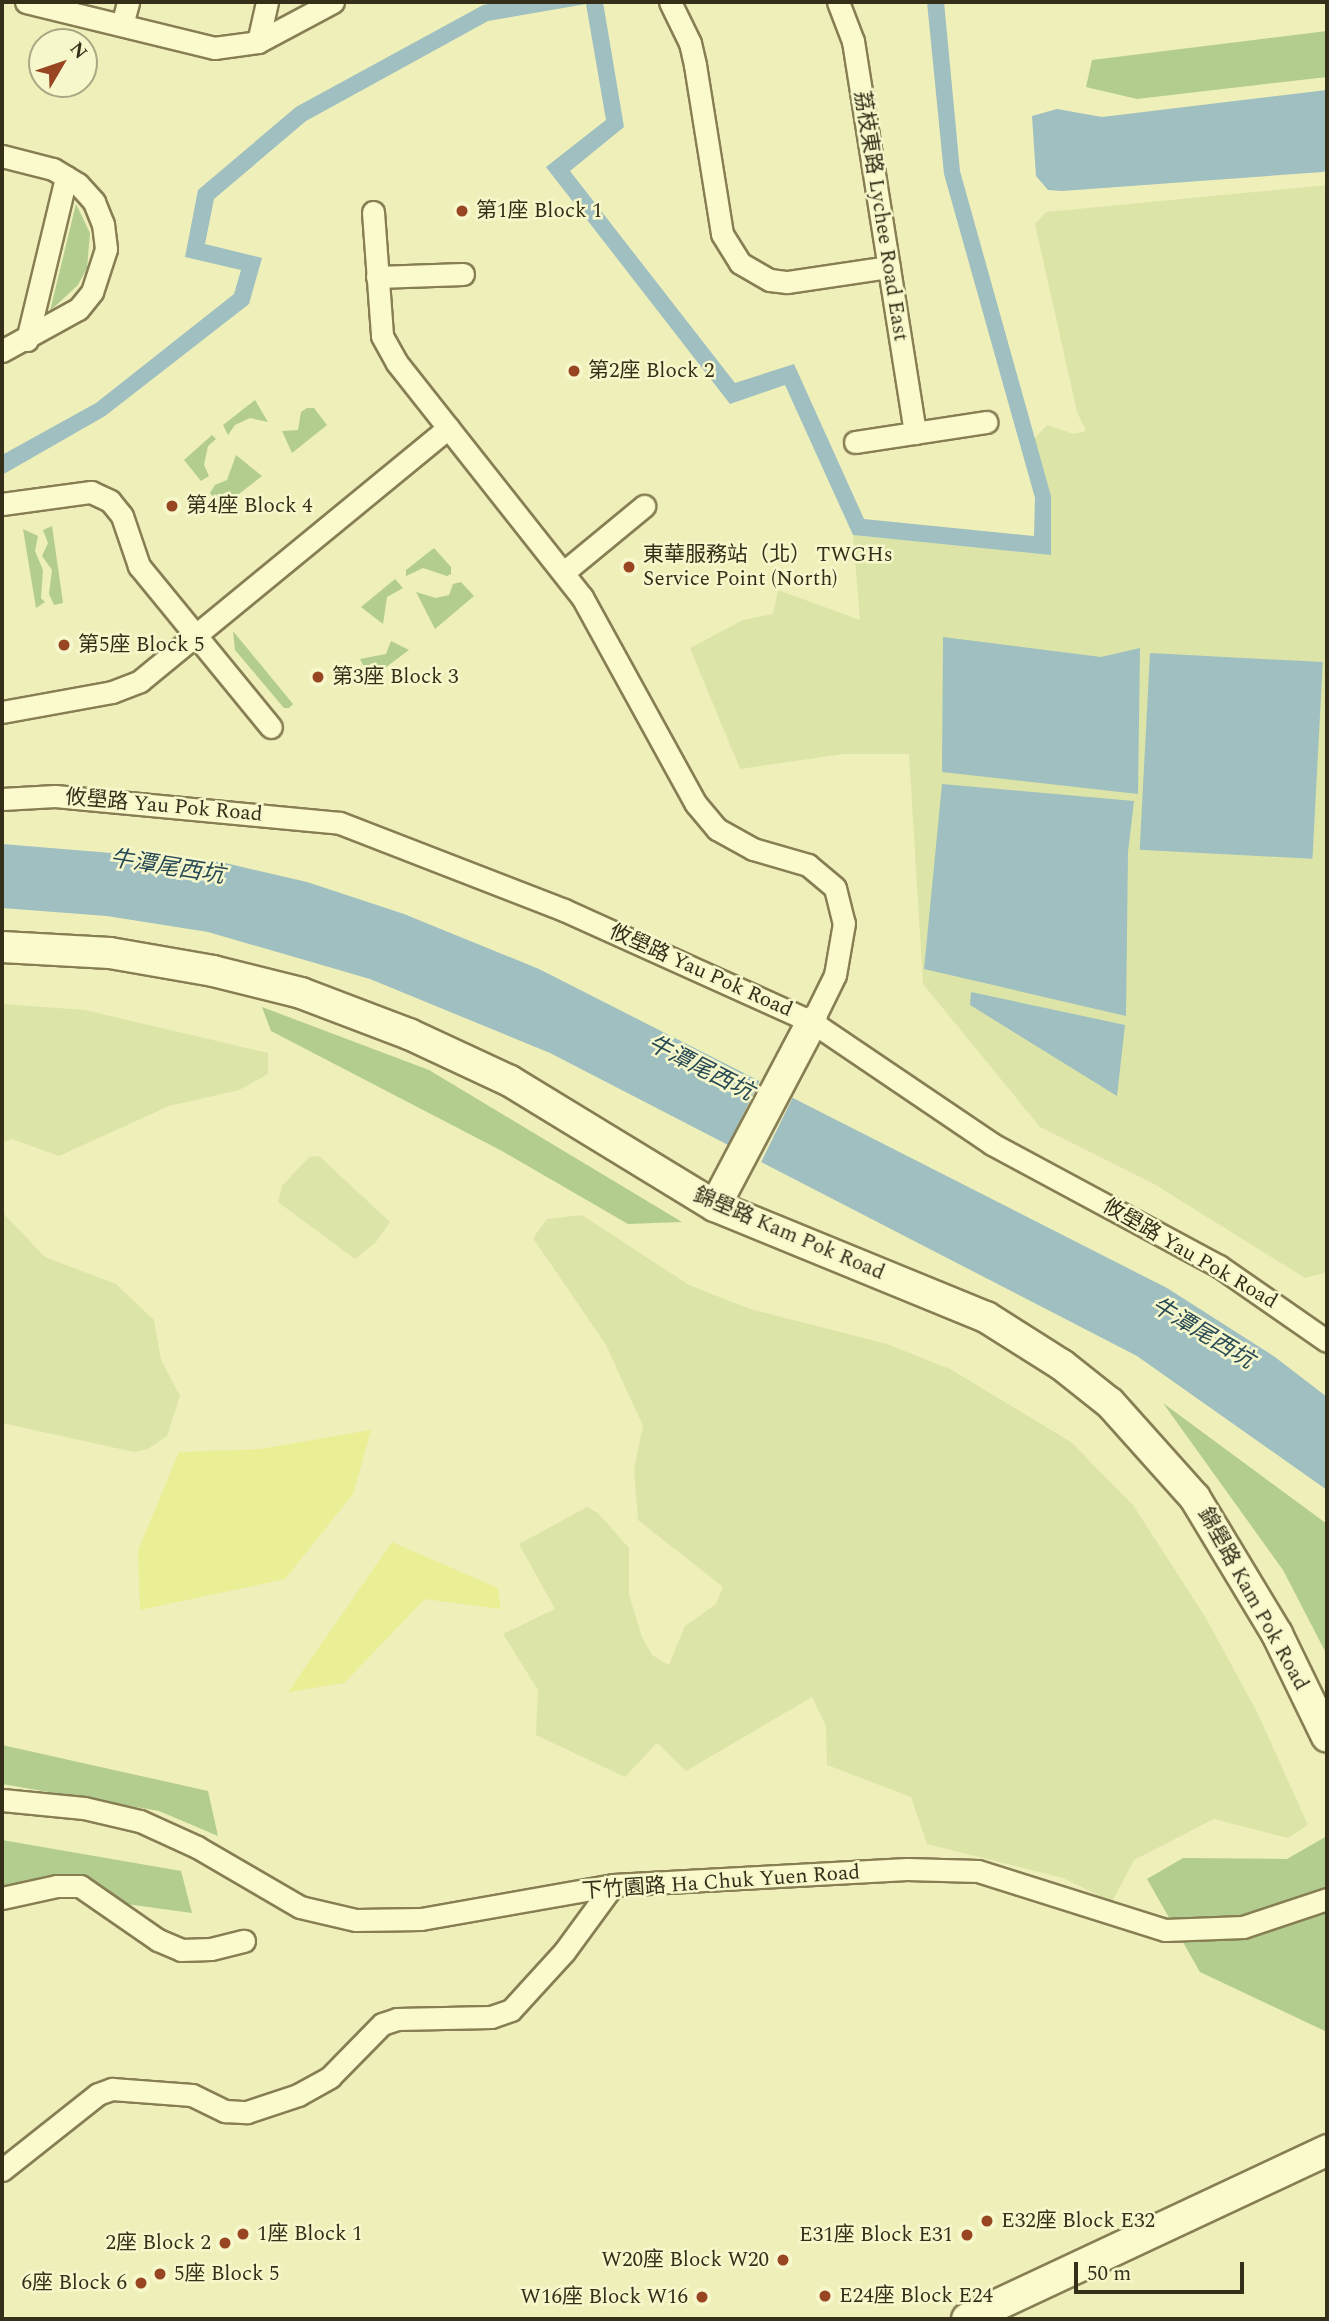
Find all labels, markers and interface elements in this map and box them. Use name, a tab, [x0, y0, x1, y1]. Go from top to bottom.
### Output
north arrow	[28, 28, 98, 98]
text: N	[62, 36, 94, 66]
street label: 荔枝東路 Lychee Road East	[849, 89, 913, 343]
place label: 第1座 Block 1	[476, 198, 603, 224]
marker: 第1座 Block 1	[454, 203, 470, 219]
place label: 第2座 Block 2	[588, 358, 715, 384]
marker: 第2座 Block 2	[566, 363, 582, 379]
place label: 第4座 Block 4	[186, 493, 313, 519]
marker: 第4座 Block 4	[164, 498, 180, 514]
place label: 東華服務站（北） TWGHs Service Point (North)	[643, 542, 893, 592]
marker: 東華服務站（北） TWGHs Service Point (North)	[621, 559, 637, 575]
place label: 第5座 Block 5	[78, 632, 205, 658]
marker: 第5座 Block 5	[56, 637, 72, 653]
place label: 第3座 Block 3	[332, 664, 459, 690]
marker: 第3座 Block 3	[310, 669, 326, 685]
street label: 攸壆路 Yau Pok Road	[64, 785, 264, 827]
water label: 牛潭尾西坑	[108, 845, 226, 891]
street label: 攸壆路 Yau Pok Road	[606, 919, 796, 1023]
water label: 牛潭尾西坑	[643, 1031, 757, 1107]
street label: 錦壆路 Kam Pok Road	[690, 1182, 888, 1286]
street label: 攸壆路 Yau Pok Road	[1098, 1194, 1282, 1314]
water label: 牛潭尾西坑	[1146, 1293, 1258, 1375]
street label: 錦壆路 Kam Pok Road	[1192, 1503, 1314, 1695]
street label: 下竹園路 Ha Chuk Yuen Road	[581, 1860, 861, 1904]
place label: E32座 Block E32	[1001, 2208, 1155, 2234]
marker: E32座 Block E32	[979, 2213, 995, 2229]
place label: 1座 Block 1	[257, 2221, 363, 2247]
place label: E31座 Block E31	[799, 2222, 953, 2248]
marker: 1座 Block 1	[235, 2226, 251, 2242]
marker: E31座 Block E31	[959, 2227, 975, 2243]
place label: 2座 Block 2	[105, 2230, 211, 2256]
marker: 2座 Block 2	[217, 2235, 233, 2251]
place label: W20座 Block W20	[601, 2247, 769, 2273]
scale bar	[1077, 2248, 1247, 2292]
marker: W20座 Block W20	[775, 2252, 791, 2268]
text: 50 m	[1087, 2258, 1131, 2290]
place label: 5座 Block 5	[174, 2261, 280, 2287]
marker: 5座 Block 5	[152, 2266, 168, 2282]
place label: 6座 Block 6	[21, 2270, 127, 2296]
marker: 6座 Block 6	[133, 2275, 149, 2291]
place label: E24座 Block E24	[839, 2283, 993, 2309]
place label: W16座 Block W16	[520, 2284, 688, 2310]
marker: E24座 Block E24	[817, 2288, 833, 2304]
marker: W16座 Block W16	[694, 2289, 710, 2305]

